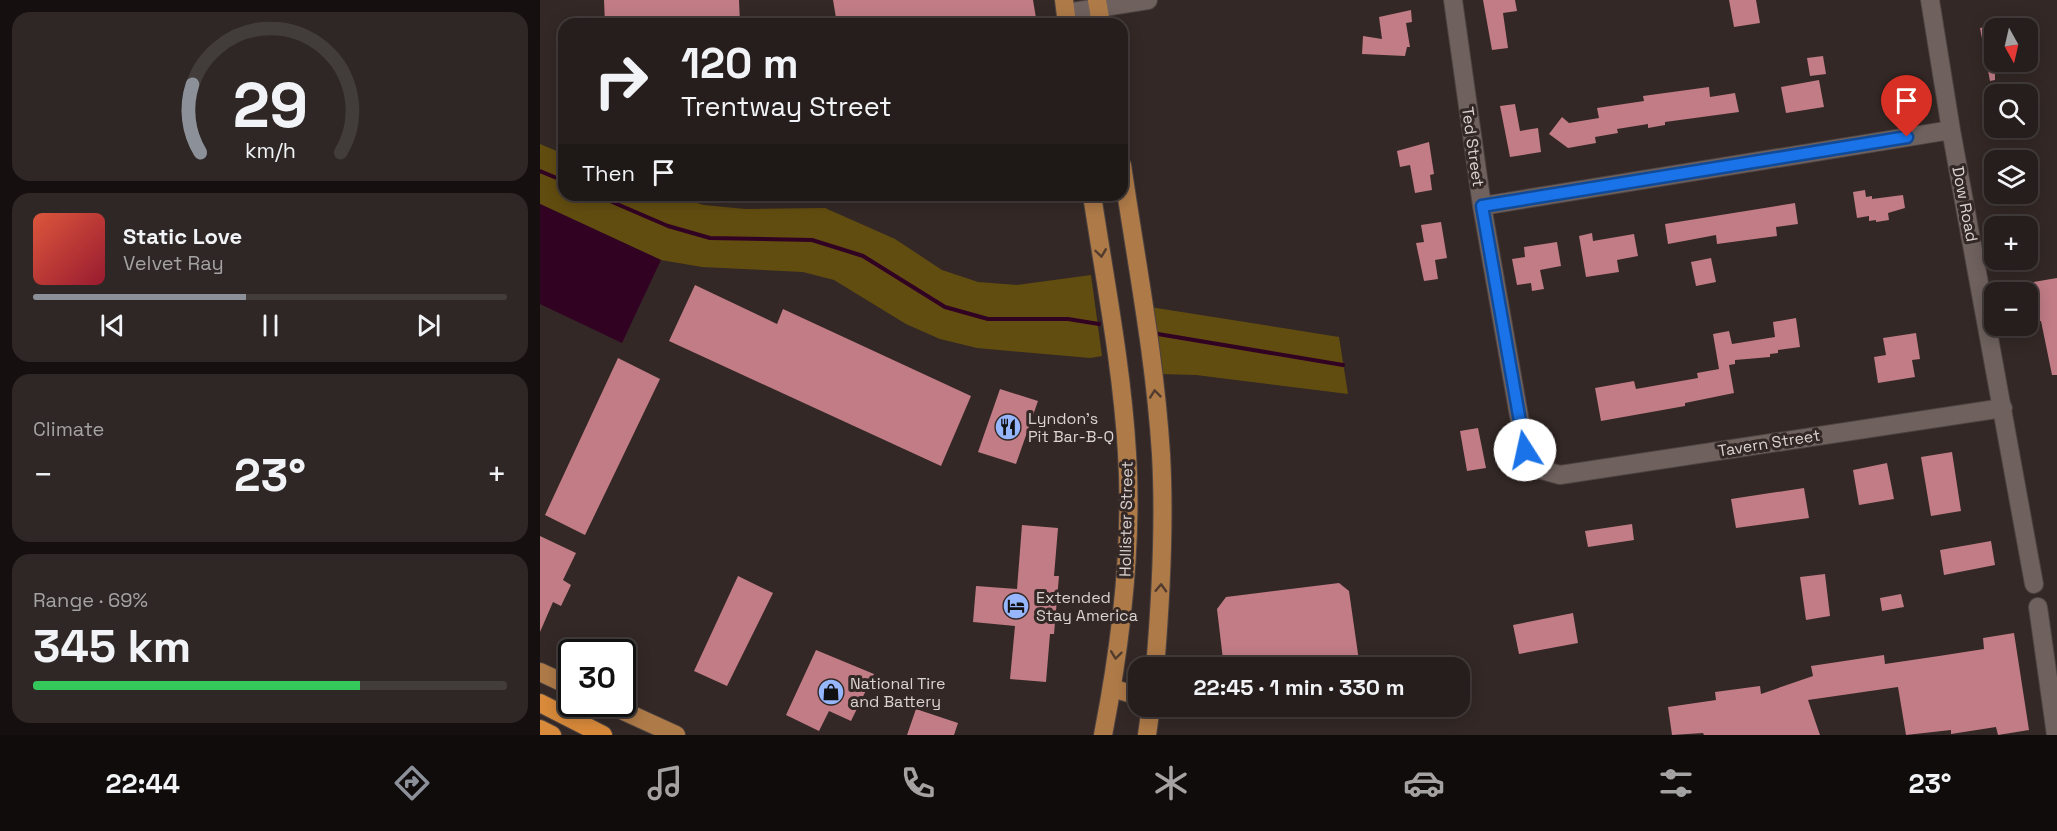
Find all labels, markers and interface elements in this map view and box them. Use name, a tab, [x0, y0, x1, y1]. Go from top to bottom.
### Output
north arrow	[1984, 18, 2038, 72]
map controls	[1984, 18, 2038, 336]
text: 120 m	[681, 37, 799, 90]
icon: right	[582, 42, 660, 120]
text: 29	[232, 67, 308, 146]
pin	[1881, 75, 1932, 137]
icon: arrive	[1890, 84, 1923, 117]
button: search	[1984, 84, 2038, 138]
text: Trentway Street	[681, 89, 892, 124]
street label: Ted Street	[1457, 106, 1489, 188]
text: km/h	[244, 138, 296, 165]
button: layers	[1984, 150, 2038, 204]
icon: arrive	[647, 156, 680, 189]
text: Then	[582, 159, 635, 187]
street label: Dow Road	[1947, 164, 1983, 244]
button: +	[1984, 216, 2038, 270]
text: Static Love	[123, 222, 242, 250]
one-way arrow	[1094, 247, 1107, 257]
text: Velvet Ray	[123, 250, 224, 276]
button: −	[1984, 282, 2038, 336]
icon: previous	[96, 309, 129, 342]
icon: pause	[254, 309, 287, 342]
icon: next	[412, 309, 445, 342]
one-way arrow	[1149, 389, 1162, 398]
place label: Lyndon's Pit Bar-B-Q	[1028, 408, 1114, 447]
restaurant icon: Lyndon's Pit Bar-B-Q	[993, 412, 1023, 442]
text: Climate	[33, 416, 104, 442]
position arrow	[1493, 418, 1557, 482]
street label: Tavern Street	[1716, 425, 1822, 461]
text: 23°	[234, 447, 306, 504]
text: −	[33, 454, 53, 496]
text: +	[487, 454, 507, 496]
street label: Hollister Street	[1114, 461, 1138, 577]
one-way arrow	[1155, 584, 1168, 593]
text: Range · 69%	[33, 587, 148, 613]
place label: Extended Stay America	[1036, 587, 1138, 626]
hotel icon: Extended Stay America	[1001, 591, 1031, 621]
text: 345 km	[33, 618, 191, 675]
speed limit sign: 30	[558, 639, 636, 717]
one-way arrow	[1111, 651, 1123, 660]
place label: National Tire and Battery	[850, 673, 946, 712]
text: 22:45 · 1 min · 330 m	[1194, 673, 1404, 701]
shop icon: National Tire and Battery	[816, 677, 846, 707]
icon: directions	[391, 762, 433, 804]
icon: music	[644, 762, 686, 804]
icon: phone	[897, 762, 939, 804]
icon: climate	[1150, 762, 1192, 804]
icon: car	[1403, 762, 1445, 804]
icon: filters	[1655, 762, 1697, 804]
text: 22:44	[105, 766, 180, 801]
text: 23°	[1908, 766, 1951, 801]

